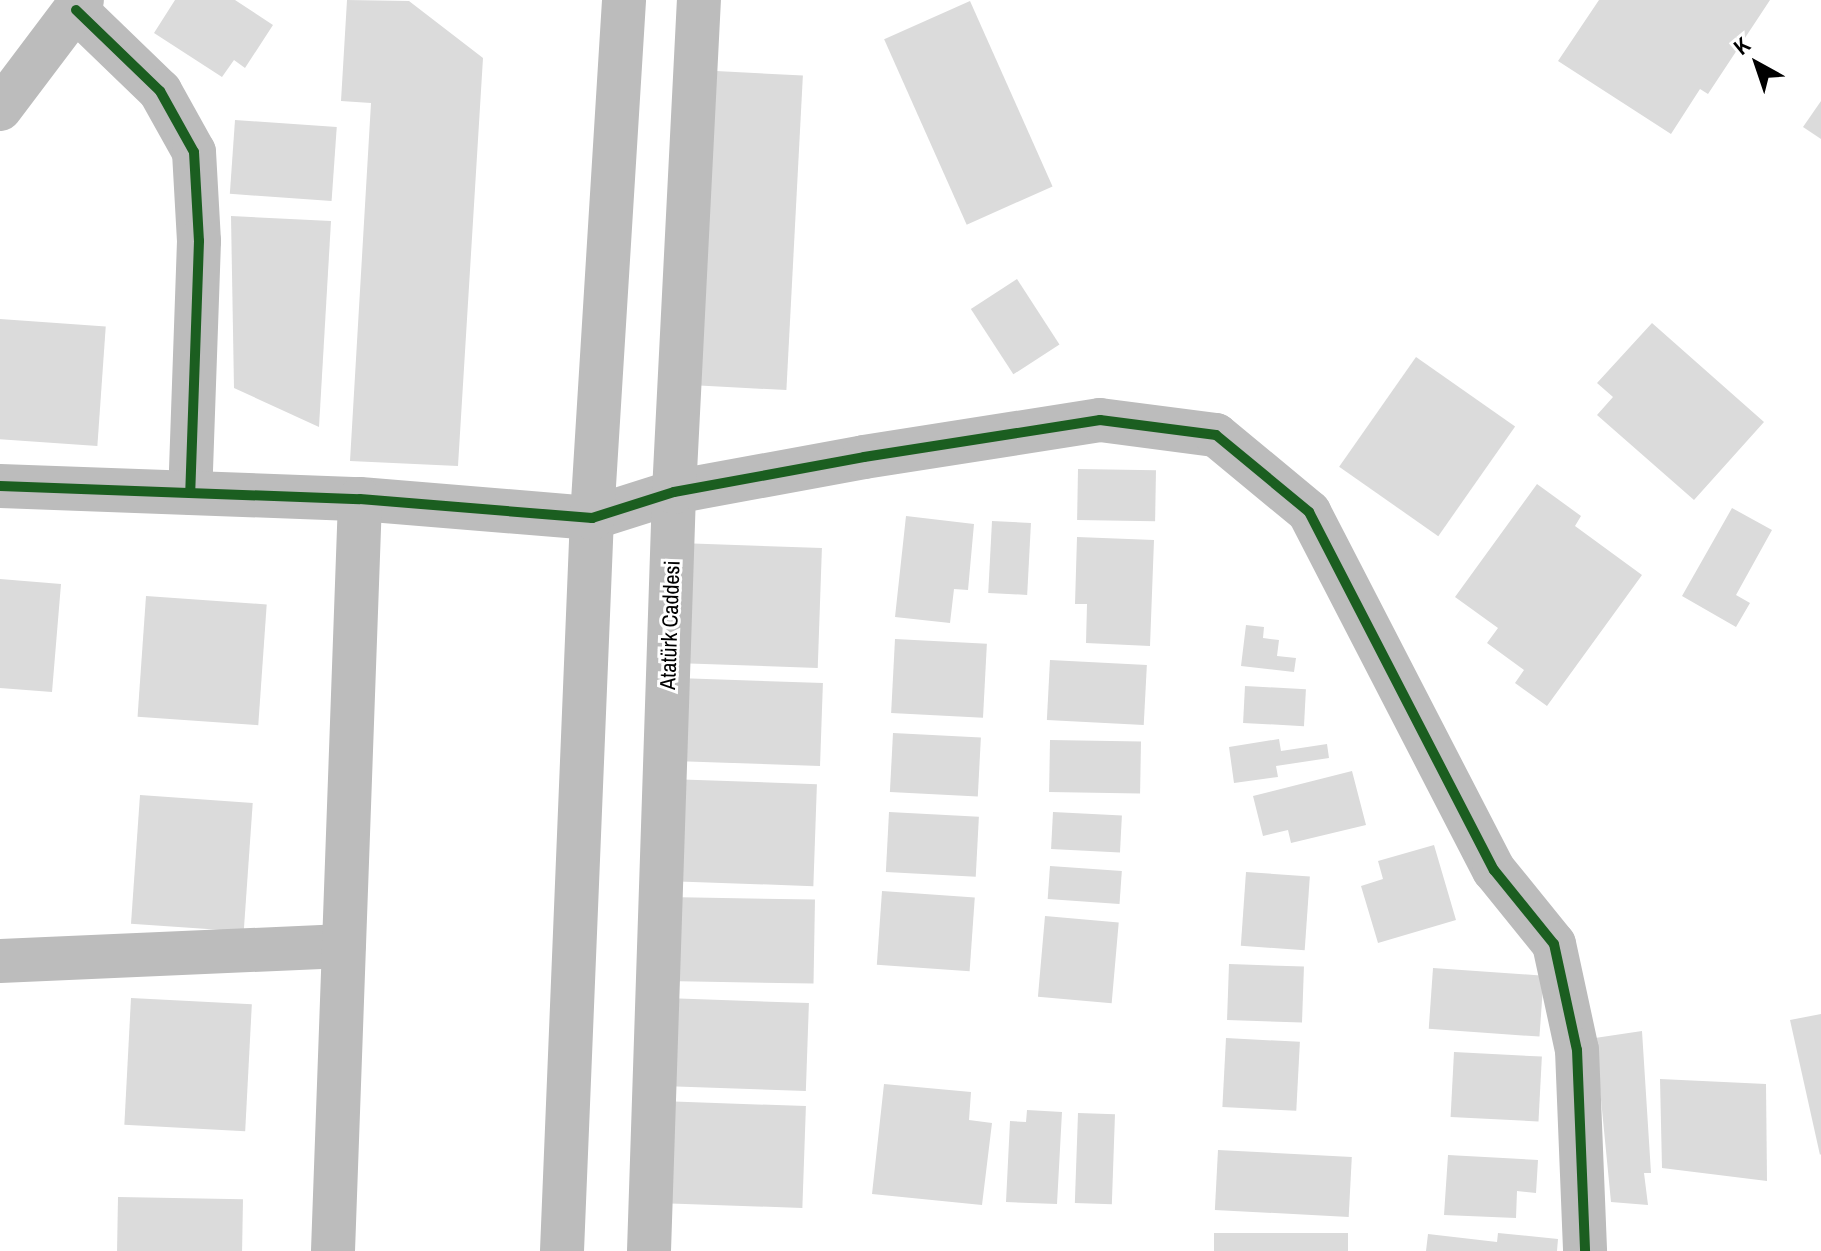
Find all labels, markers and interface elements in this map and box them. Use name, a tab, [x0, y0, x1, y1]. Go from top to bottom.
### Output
north arrow	[1717, 24, 1797, 104]
text: K	[1727, 30, 1756, 61]
street label: Atatürk Caddesi	[655, 560, 685, 690]

